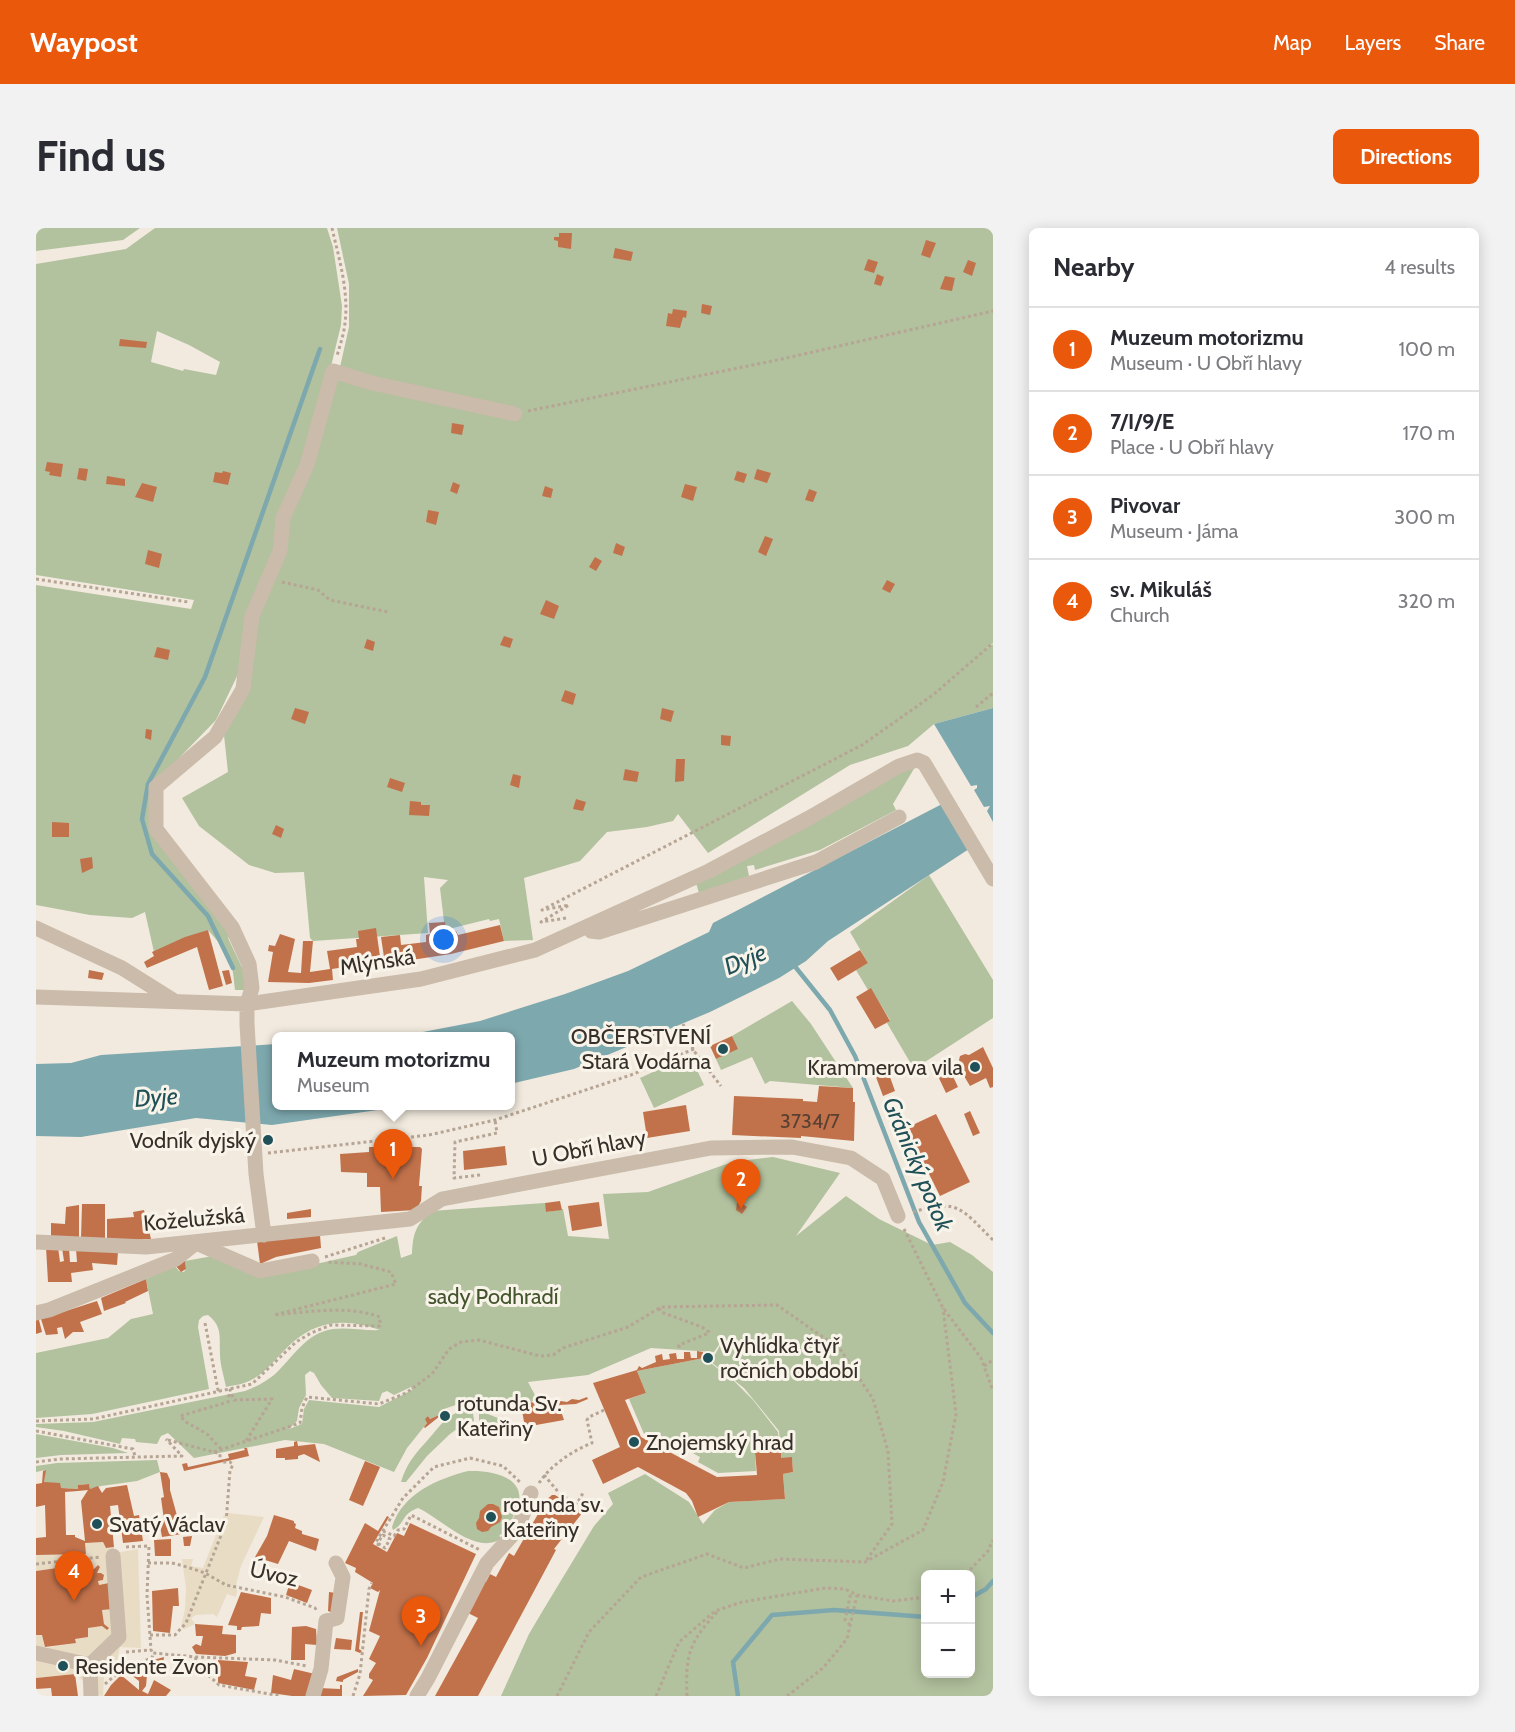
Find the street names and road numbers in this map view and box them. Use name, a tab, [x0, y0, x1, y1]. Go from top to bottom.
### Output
street label: Mlýnská	[338, 943, 417, 981]
street label: U Obří hlavy	[530, 1124, 648, 1172]
street label: Koželužská	[142, 1201, 246, 1237]
street label: Úvoz	[247, 1555, 301, 1593]

